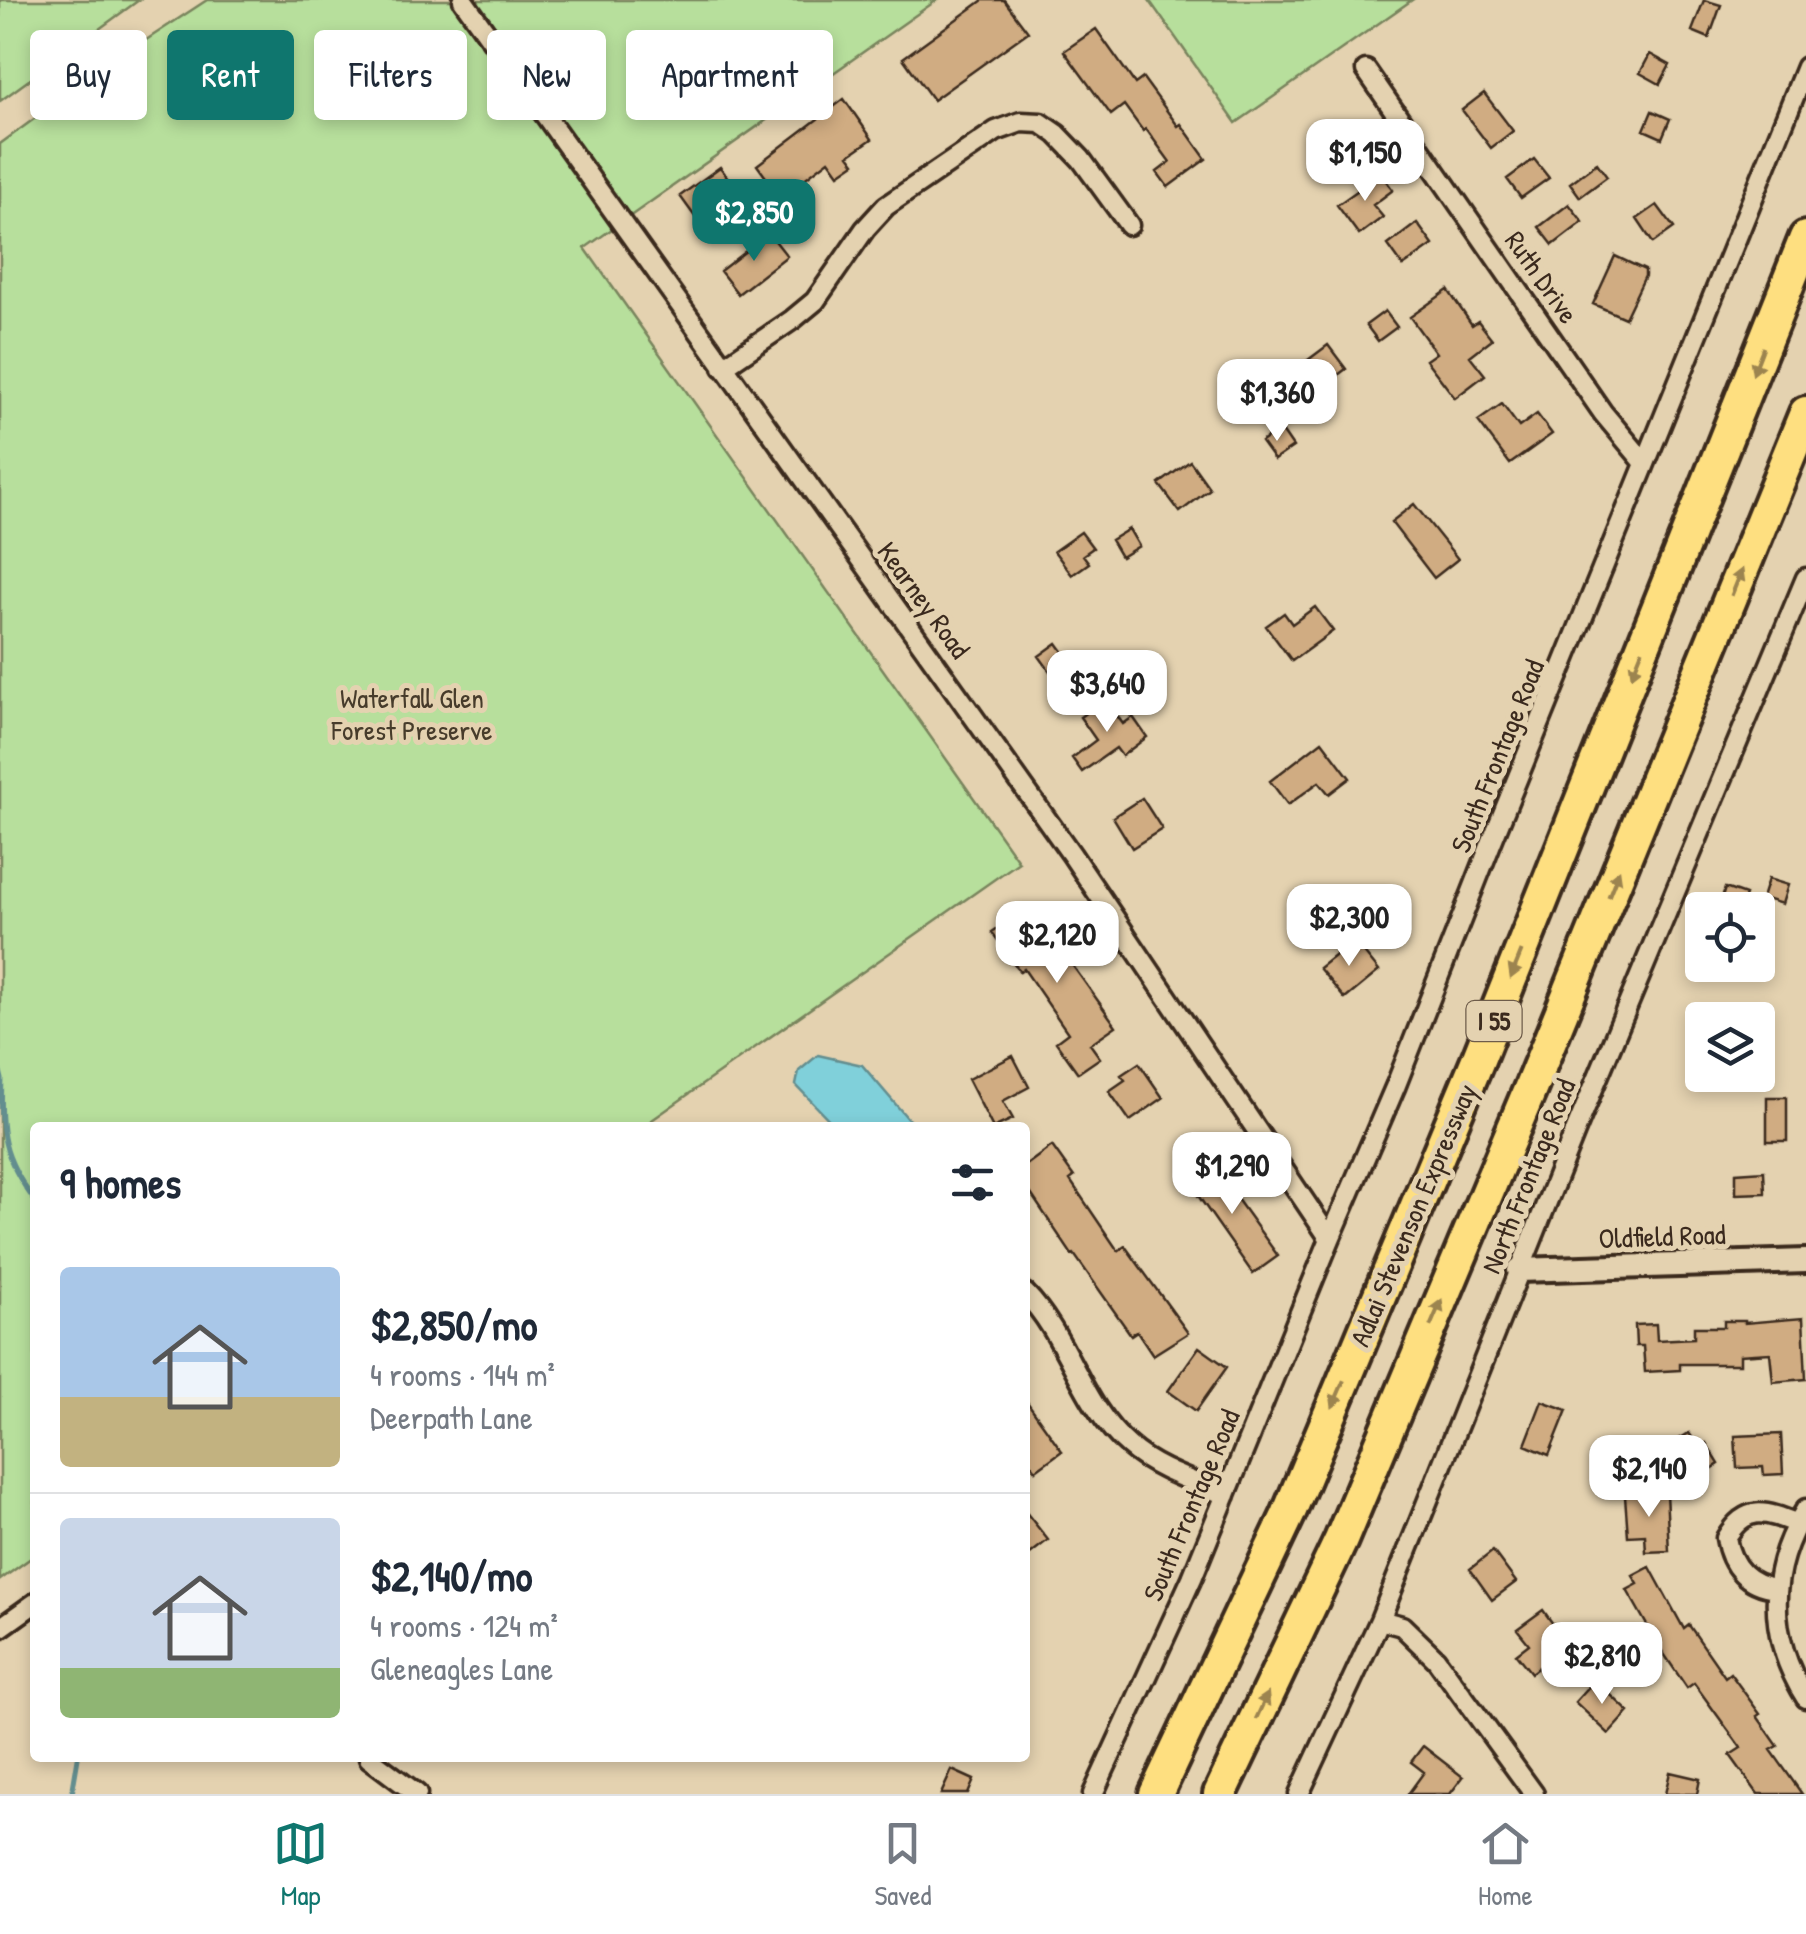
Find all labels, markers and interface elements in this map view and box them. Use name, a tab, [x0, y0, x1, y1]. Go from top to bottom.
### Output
chip: Buy	[30, 30, 147, 120]
chip: Rent	[167, 30, 294, 120]
chip: Filters	[314, 30, 467, 120]
chip: New	[487, 30, 606, 120]
chip: Apartment	[626, 30, 833, 120]
pin: $1,150	[1284, 119, 1446, 204]
text: $1,150	[1328, 130, 1402, 173]
pin: $2,850	[673, 179, 835, 264]
text: $2,850	[714, 190, 794, 233]
street label: Ruth Drive	[1496, 223, 1588, 331]
one-way arrow	[1749, 347, 1765, 377]
pin: $1,360	[1196, 359, 1358, 444]
text: $1,360	[1239, 370, 1315, 413]
street label: Kearney Road	[869, 534, 979, 666]
one-way arrow	[1729, 568, 1745, 597]
one-way arrow	[1628, 648, 1644, 678]
pin: $3,640	[1026, 650, 1188, 735]
street label: South Frontage Road	[1441, 654, 1553, 858]
text: $3,640	[1069, 661, 1145, 704]
park label: Waterfall Glen Forest Preserve	[330, 679, 493, 749]
one-way arrow	[1606, 868, 1622, 898]
pin: $2,300	[1268, 884, 1430, 969]
map controls	[1685, 892, 1775, 1092]
button: locate	[1685, 892, 1775, 982]
text: $2,300	[1309, 895, 1389, 938]
pin: $2,120	[976, 901, 1138, 986]
text: $2,120	[1018, 912, 1096, 955]
one-way arrow	[1508, 950, 1524, 980]
road number: I 55	[1466, 1001, 1522, 1041]
button: layers	[1685, 1002, 1775, 1092]
street label: North Frontage Road	[1472, 1073, 1584, 1279]
street label: Adlai Stevenson Expressway	[1340, 1078, 1486, 1352]
pin: $1,290	[1151, 1132, 1313, 1217]
text: $1,290	[1194, 1143, 1270, 1186]
text: 9 homes	[60, 1154, 181, 1211]
icon: filters	[945, 1155, 1000, 1210]
street label: Oldfield Road	[1598, 1215, 1726, 1257]
text: $2,850/mo	[370, 1296, 537, 1353]
one-way arrow	[1428, 1298, 1444, 1328]
icon: home	[140, 1307, 260, 1427]
text: 4 rooms · 144 m²	[370, 1353, 555, 1396]
one-way arrow	[1330, 1380, 1346, 1410]
text: Deerpath Lane	[370, 1396, 533, 1439]
street label: South Frontage Road	[1133, 1403, 1249, 1607]
pin: $2,140	[1568, 1435, 1730, 1520]
text: $2,140	[1611, 1446, 1687, 1489]
text: $2,140/mo	[370, 1547, 533, 1604]
icon: home	[140, 1558, 260, 1678]
text: 4 rooms · 124 m²	[370, 1604, 558, 1647]
pin: $2,810	[1521, 1622, 1683, 1707]
text: $2,810	[1563, 1633, 1641, 1676]
text: Gleneagles Lane	[370, 1647, 553, 1690]
one-way arrow	[1254, 1691, 1271, 1720]
tab: Map	[273, 1816, 328, 1914]
tab: Saved	[874, 1816, 932, 1914]
tab: Home	[1478, 1816, 1533, 1914]

